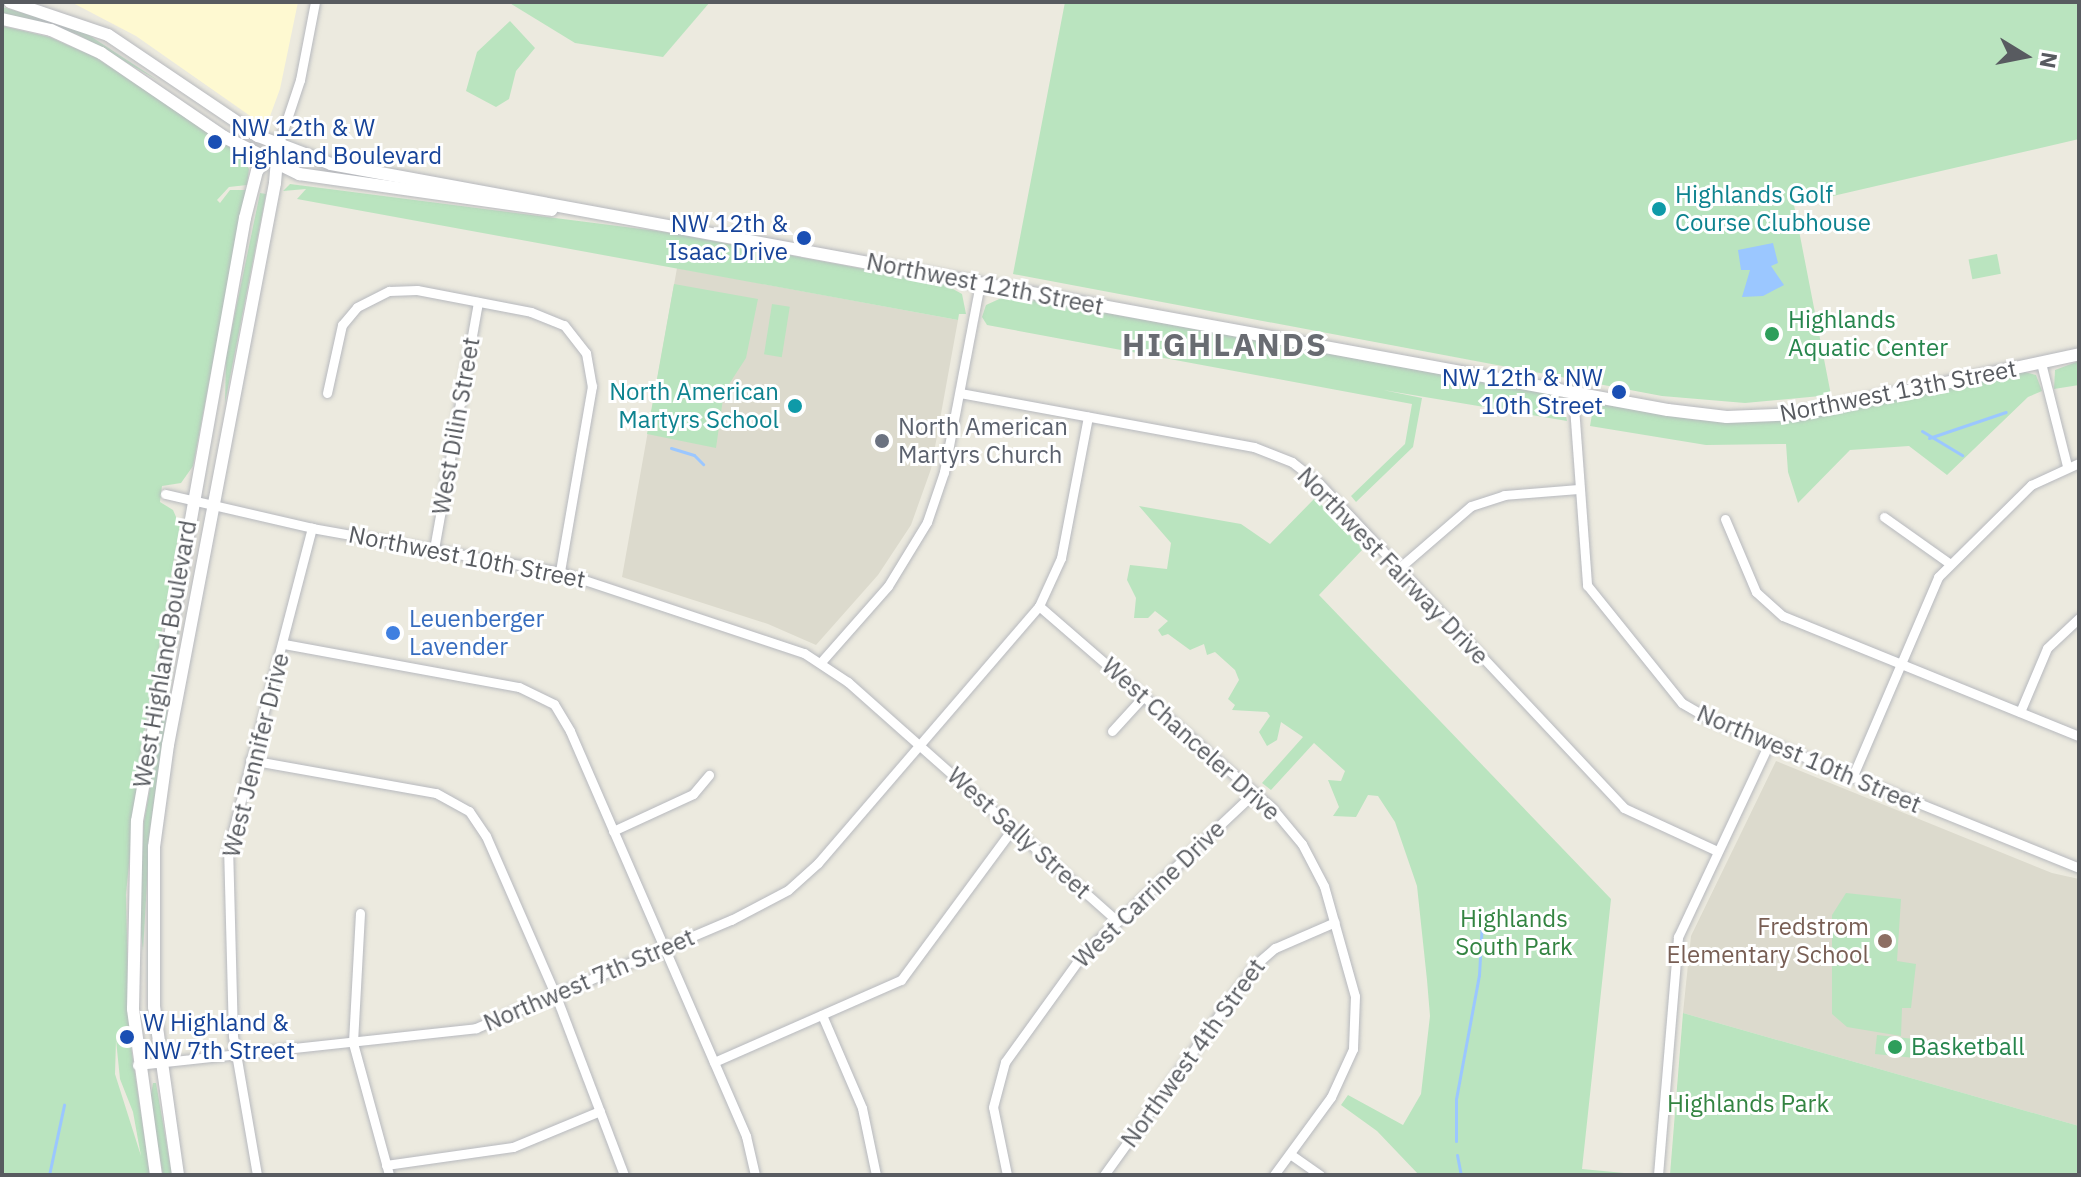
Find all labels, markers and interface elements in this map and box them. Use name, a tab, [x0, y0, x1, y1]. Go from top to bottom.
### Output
north arrow	[1985, 16, 2065, 96]
text: N	[2033, 50, 2065, 71]
place label: NW 12th & W Highland Boulevard	[231, 114, 442, 170]
marker: NW 12th & W Highland Boulevard	[206, 133, 224, 151]
place label: Highlands Golf Course Clubhouse	[1675, 181, 1871, 237]
marker: Highlands Golf Course Clubhouse	[1650, 200, 1668, 218]
place label: NW 12th & Isaac Drive	[668, 210, 788, 266]
marker: NW 12th & Isaac Drive	[795, 229, 813, 247]
street label: Northwest 12th Street	[864, 247, 1106, 321]
place label: Highlands Aquatic Center	[1788, 306, 1948, 362]
district label: HIGHLANDS	[1122, 325, 1328, 363]
marker: Highlands Aquatic Center	[1763, 325, 1781, 343]
street label: West Dilin Street	[426, 335, 486, 517]
street label: Northwest 13th Street	[1777, 354, 2019, 428]
place label: NW 12th & NW 10th Street	[1442, 364, 1603, 420]
place label: North American Martyrs School	[609, 378, 779, 434]
marker: NW 12th & NW 10th Street	[1610, 383, 1628, 401]
marker: North American Martyrs School	[786, 397, 804, 415]
place label: North American Martyrs Church	[898, 413, 1068, 469]
marker: North American Martyrs Church	[873, 432, 891, 450]
street label: Northwest Fairway Drive	[1291, 461, 1495, 671]
street label: West Highland Boulevard	[127, 518, 203, 790]
street label: Northwest 10th Street	[346, 520, 588, 594]
place label: Leuenberger Lavender	[409, 605, 544, 661]
marker: Leuenberger Lavender	[384, 624, 402, 642]
street label: West Jennifer Drive	[217, 650, 295, 860]
street label: West Chanceler Drive	[1096, 651, 1286, 827]
street label: Northwest 10th Street	[1693, 699, 1925, 819]
street label: West Sally Street	[941, 761, 1097, 905]
street label: West Carrine Drive	[1067, 814, 1231, 974]
park label: Highlands South Park	[1455, 905, 1573, 961]
place label: Fredstrom Elementary School	[1667, 913, 1869, 969]
street label: Northwest 7th Street	[479, 923, 699, 1037]
marker: Fredstrom Elementary School	[1876, 932, 1894, 950]
street label: Northwest 4th Street	[1115, 953, 1271, 1153]
place label: W Highland & NW 7th Street	[143, 1009, 295, 1065]
marker: W Highland & NW 7th Street	[118, 1028, 136, 1046]
place label: Basketball	[1911, 1033, 2025, 1061]
marker: Basketball	[1886, 1038, 1904, 1056]
park label: Highlands Park	[1667, 1090, 1829, 1118]

